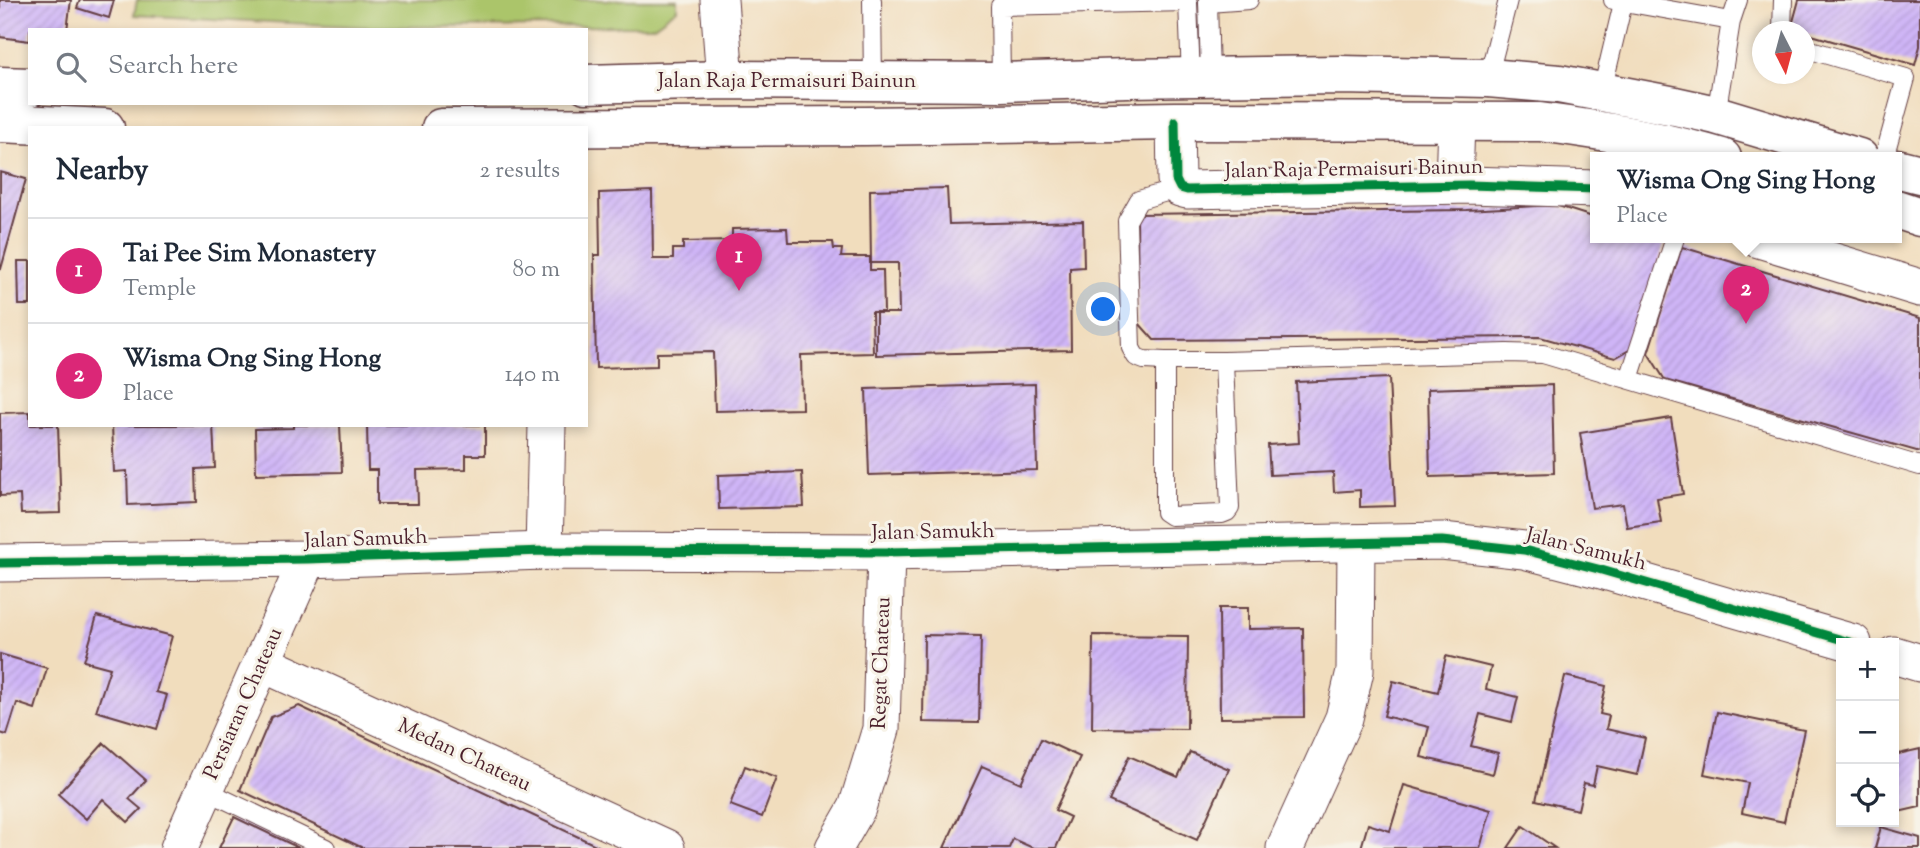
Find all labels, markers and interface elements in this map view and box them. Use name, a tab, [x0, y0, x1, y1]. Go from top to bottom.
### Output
north arrow	[1752, 21, 1815, 84]
search box	[28, 28, 588, 105]
icon: search	[52, 48, 90, 86]
text: Search here	[108, 48, 238, 85]
street label: Jalan Raja Permaisuri Bainun	[657, 67, 916, 97]
text: Nearby	[56, 150, 148, 193]
popup	[1590, 152, 1902, 243]
street label: Jalan Raja Permaisuri Bainun	[1223, 153, 1484, 187]
text: 2 results	[480, 155, 560, 188]
text: Wisma Ong Sing Hong	[1617, 163, 1875, 200]
text: Place	[1617, 200, 1668, 233]
pin: 1	[716, 233, 762, 291]
text: Tai Pee Sim Monastery	[123, 236, 376, 273]
text: 1	[75, 254, 83, 287]
text: 80 m	[512, 254, 560, 287]
pin: 2	[1723, 266, 1769, 324]
text: Temple	[123, 273, 196, 306]
your location	[1086, 292, 1120, 326]
text: Wisma Ong Sing Hong	[123, 341, 381, 378]
text: 2	[74, 359, 84, 392]
text: 140 m	[505, 359, 560, 392]
text: Place	[123, 378, 174, 411]
street label: Jalan Samukh	[870, 517, 995, 549]
street label: Jalan Samukh	[1522, 520, 1650, 579]
street label: Jalan Samukh	[303, 523, 428, 557]
street label: Regat Chateau	[865, 596, 899, 730]
street label: Persiaran Chateau	[197, 623, 291, 785]
map controls	[1836, 638, 1899, 827]
button: +	[1836, 638, 1899, 701]
button: −	[1836, 701, 1899, 764]
street label: Medan Chateau	[392, 712, 536, 800]
button: locate	[1836, 764, 1899, 827]

